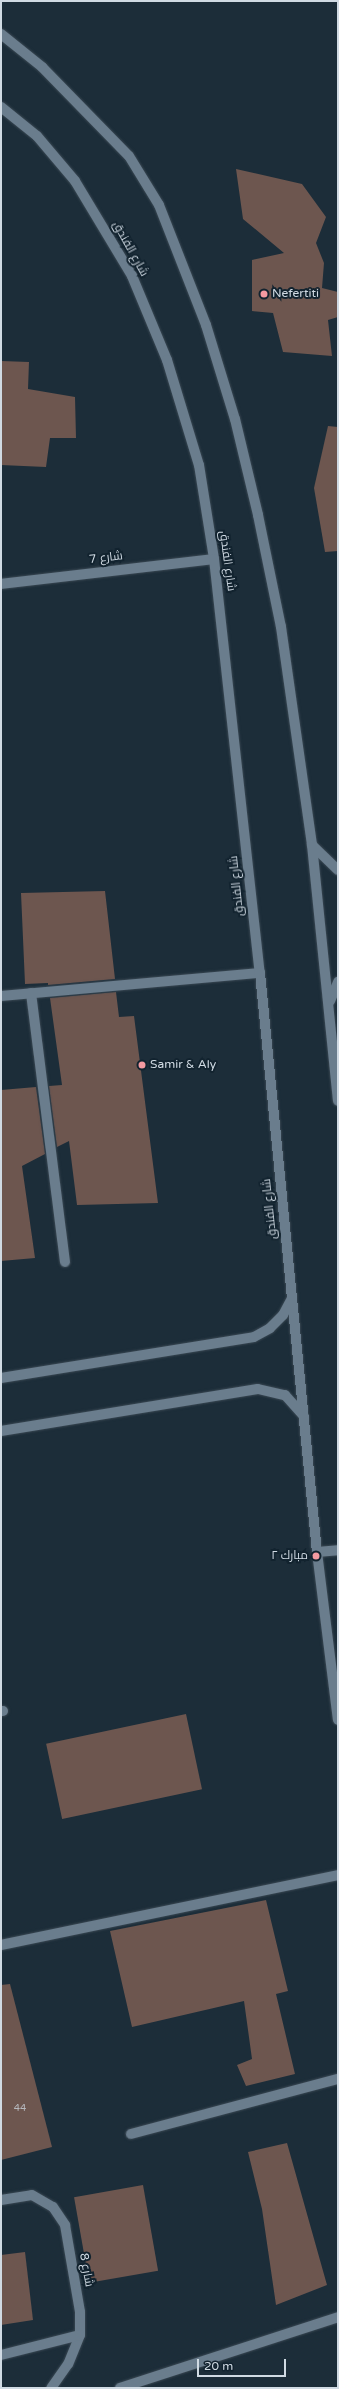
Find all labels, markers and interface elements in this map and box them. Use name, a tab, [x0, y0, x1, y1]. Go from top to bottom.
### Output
street label: شارع الفندق	[109, 219, 151, 279]
place label: Nefertiti	[272, 287, 319, 301]
marker: Nefertiti	[259, 289, 269, 299]
street label: شارع الفندق	[216, 530, 238, 592]
street label: شارع 7	[88, 549, 124, 567]
street label: شارع الفندق	[227, 855, 247, 917]
place label: Samir & Aly	[150, 1058, 216, 1072]
marker: Samir & Aly	[137, 1060, 147, 1070]
street label: شارع الفندق	[260, 1178, 280, 1240]
place label: مبارك ٢	[271, 1549, 308, 1563]
marker: مبارك ٢	[311, 1551, 321, 1561]
house number: 44	[14, 2103, 26, 2115]
street label: شارع 8	[76, 2252, 96, 2288]
scale bar	[199, 2351, 288, 2377]
text: 20 m	[204, 2359, 233, 2373]

